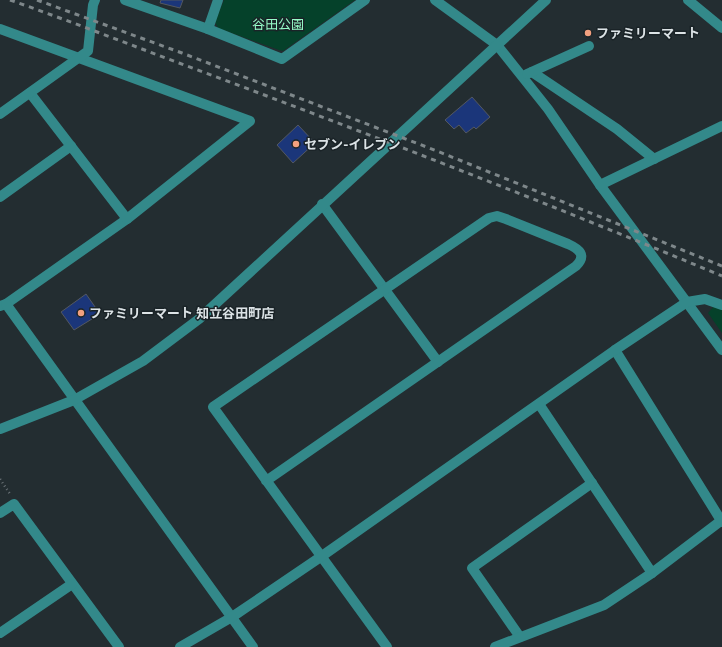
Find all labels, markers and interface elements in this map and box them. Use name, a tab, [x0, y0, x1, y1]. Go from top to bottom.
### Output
park label: 谷田公園	[252, 16, 304, 33]
place label: ファミリーマート	[596, 25, 700, 42]
marker: ファミリーマート	[583, 28, 593, 38]
place label: セブン-イレブン	[304, 136, 401, 153]
marker: セブン-イレブン	[291, 139, 301, 149]
place label: ファミリーマート 知立谷田町店	[89, 305, 274, 322]
marker: ファミリーマート 知立谷田町店	[76, 308, 86, 318]

